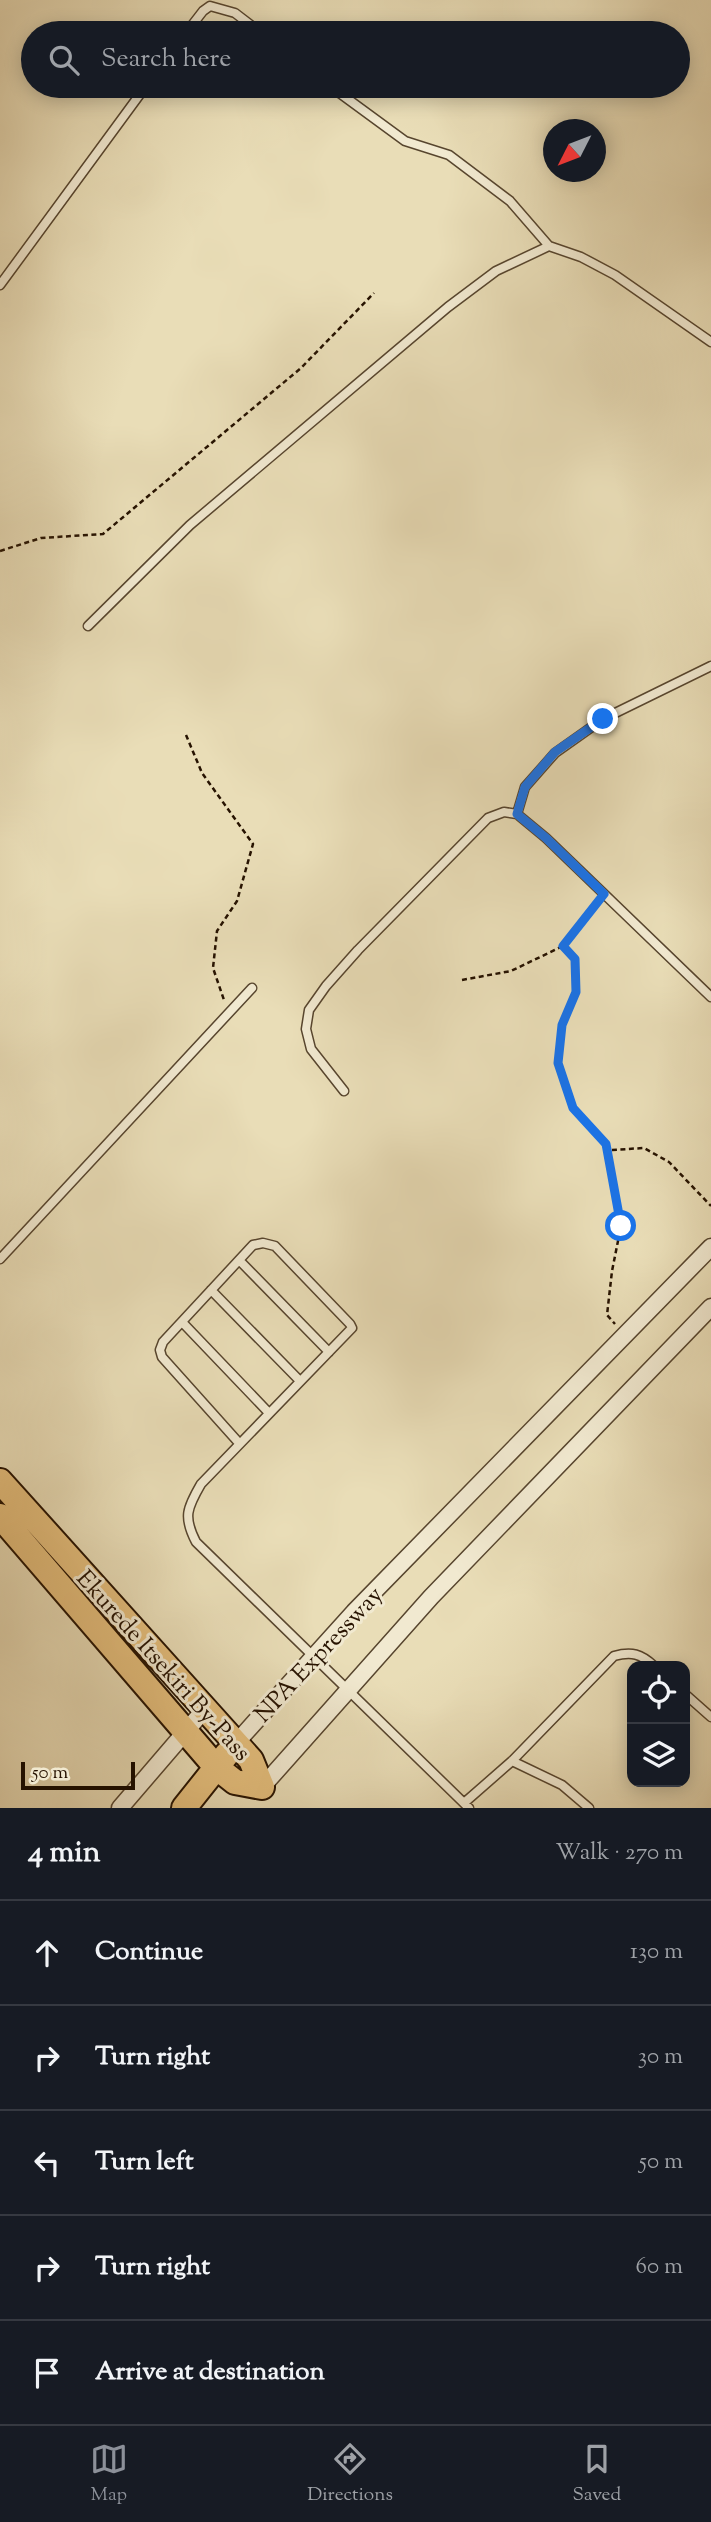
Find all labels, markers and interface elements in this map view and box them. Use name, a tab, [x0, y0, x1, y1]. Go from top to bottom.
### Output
search box	[21, 21, 690, 98]
icon: search	[45, 41, 83, 79]
text: Search here	[101, 41, 231, 78]
north arrow	[543, 119, 606, 182]
route end	[587, 703, 618, 734]
route start	[605, 1210, 636, 1241]
street label: Ekurede Itsekiri By-Pass	[67, 1563, 258, 1769]
street label: NPA Expressway	[247, 1580, 392, 1731]
map controls	[627, 1661, 690, 1787]
button: locate	[627, 1661, 690, 1724]
button: layers	[627, 1724, 690, 1787]
scale bar	[21, 1759, 135, 1791]
text: 50 m	[32, 1760, 68, 1787]
text: 4 min	[28, 1832, 101, 1875]
text: Walk · 270 m	[555, 1837, 683, 1870]
icon: ahead	[28, 1934, 66, 1972]
text: Continue	[95, 1934, 203, 1971]
text: 130 m	[630, 1936, 683, 1969]
icon: right	[28, 2039, 66, 2077]
text: Turn right	[95, 2039, 210, 2076]
text: 30 m	[638, 2041, 683, 2074]
icon: left	[28, 2144, 66, 2182]
text: Turn left	[95, 2144, 194, 2181]
text: 50 m	[639, 2146, 683, 2179]
icon: right	[28, 2249, 66, 2287]
text: Turn right	[95, 2249, 210, 2286]
text: 60 m	[635, 2251, 683, 2284]
icon: arrive	[28, 2354, 66, 2392]
text: Arrive at destination	[95, 2354, 325, 2391]
tab: Map	[90, 2440, 128, 2509]
tab: Directions	[307, 2440, 393, 2509]
tab: Saved	[572, 2440, 621, 2509]

